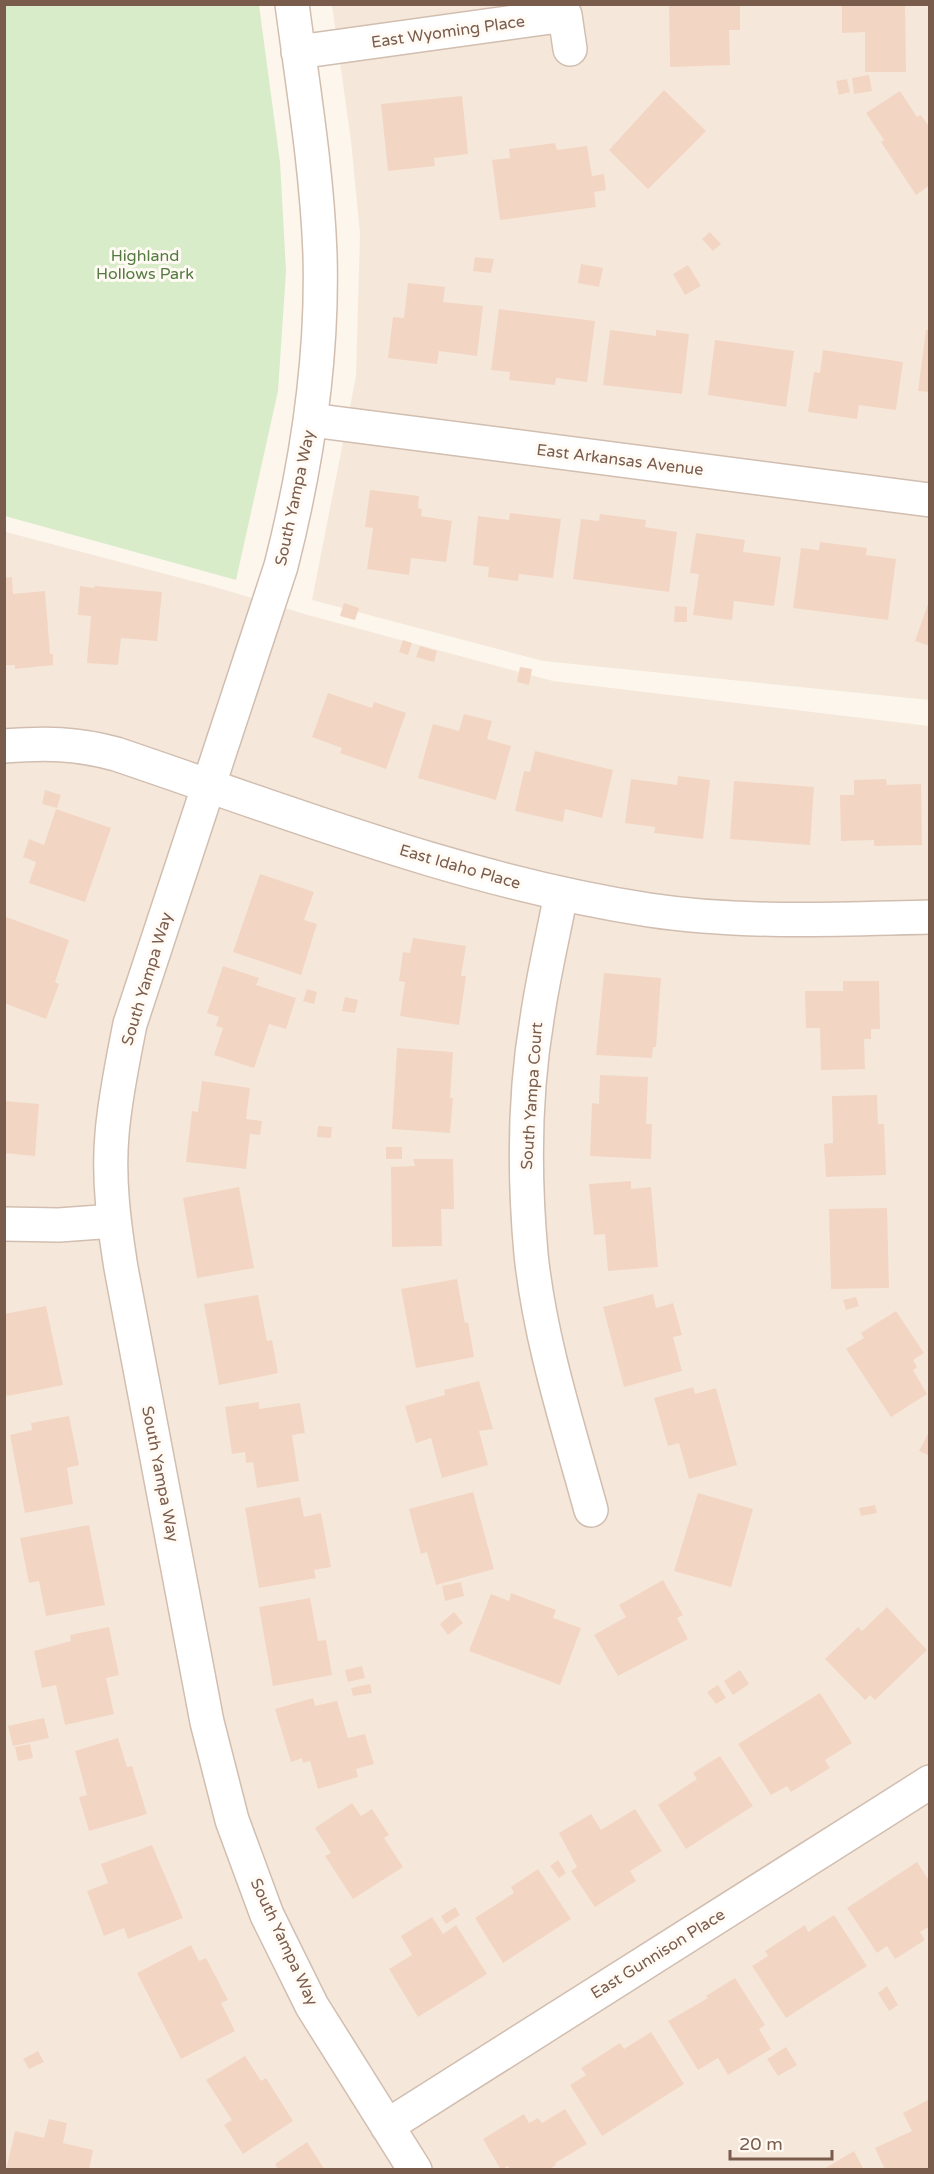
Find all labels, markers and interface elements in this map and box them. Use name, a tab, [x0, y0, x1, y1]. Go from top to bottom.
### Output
street label: East Wyoming Place	[370, 11, 526, 53]
park label: Highland Hollows Park	[96, 246, 194, 284]
street label: South Yampa Way	[271, 428, 319, 568]
street label: East Arkansas Avenue	[535, 440, 705, 480]
street label: East Idaho Place	[397, 840, 523, 894]
street label: South Yampa Way	[117, 910, 177, 1048]
street label: South Yampa Court	[517, 1022, 547, 1170]
street label: South Yampa Way	[137, 1404, 183, 1544]
street label: South Yampa Way	[246, 1875, 322, 2009]
street label: East Gunnison Place	[587, 1905, 729, 2003]
scale bar	[730, 2123, 832, 2161]
text: 20 m	[739, 2133, 783, 2155]

